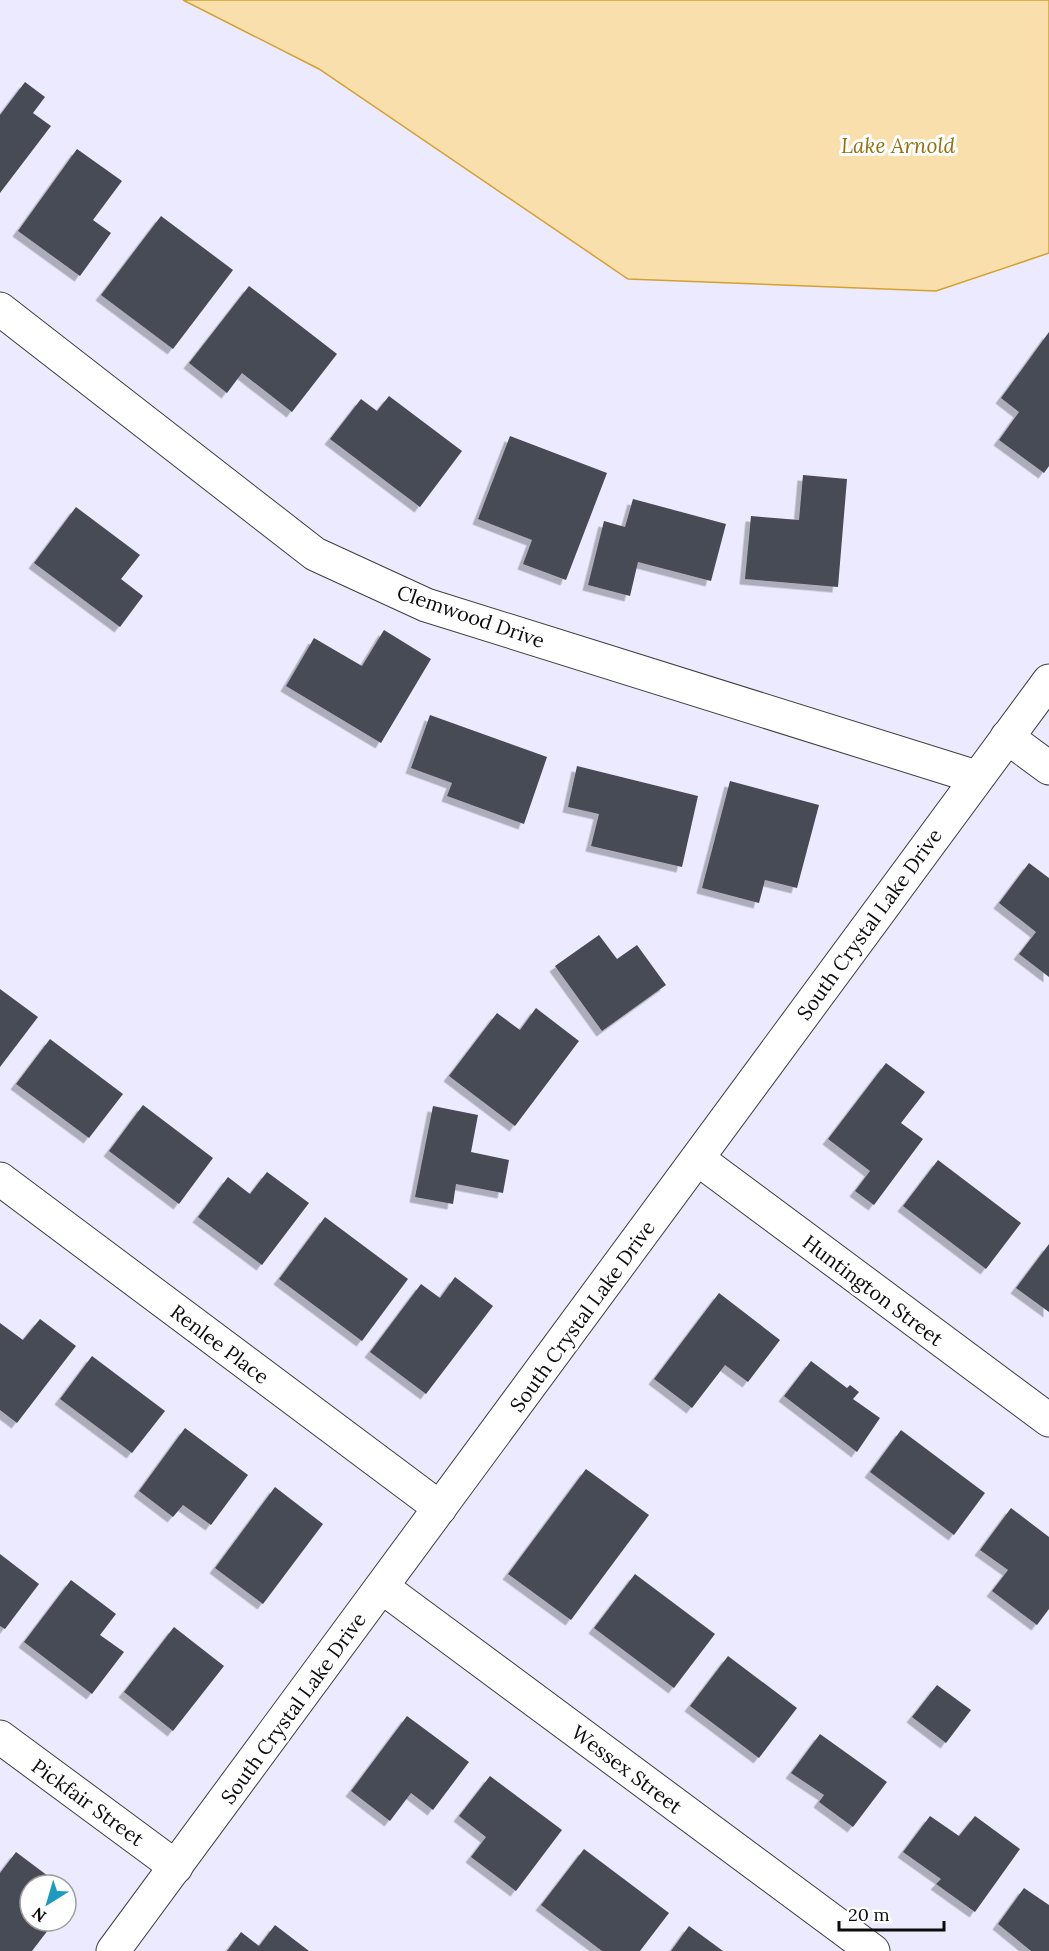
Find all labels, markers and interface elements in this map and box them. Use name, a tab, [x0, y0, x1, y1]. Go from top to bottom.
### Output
water label: Lake Arnold	[841, 132, 955, 159]
street label: Clemwood Drive	[394, 579, 548, 653]
street label: South Crystal Lake Drive	[791, 823, 947, 1025]
street label: South Crystal Lake Drive	[504, 1215, 660, 1417]
street label: Huntington Street	[798, 1229, 948, 1351]
street label: Renlee Place	[166, 1299, 274, 1389]
street label: South Crystal Lake Drive	[215, 1607, 371, 1809]
street label: Wessex Street	[567, 1719, 687, 1819]
street label: Pickfair Street	[27, 1753, 149, 1851]
north arrow	[18, 1873, 78, 1933]
scale bar	[839, 1894, 944, 1932]
text: N	[28, 1903, 50, 1927]
text: 20 m	[848, 1903, 890, 1926]

